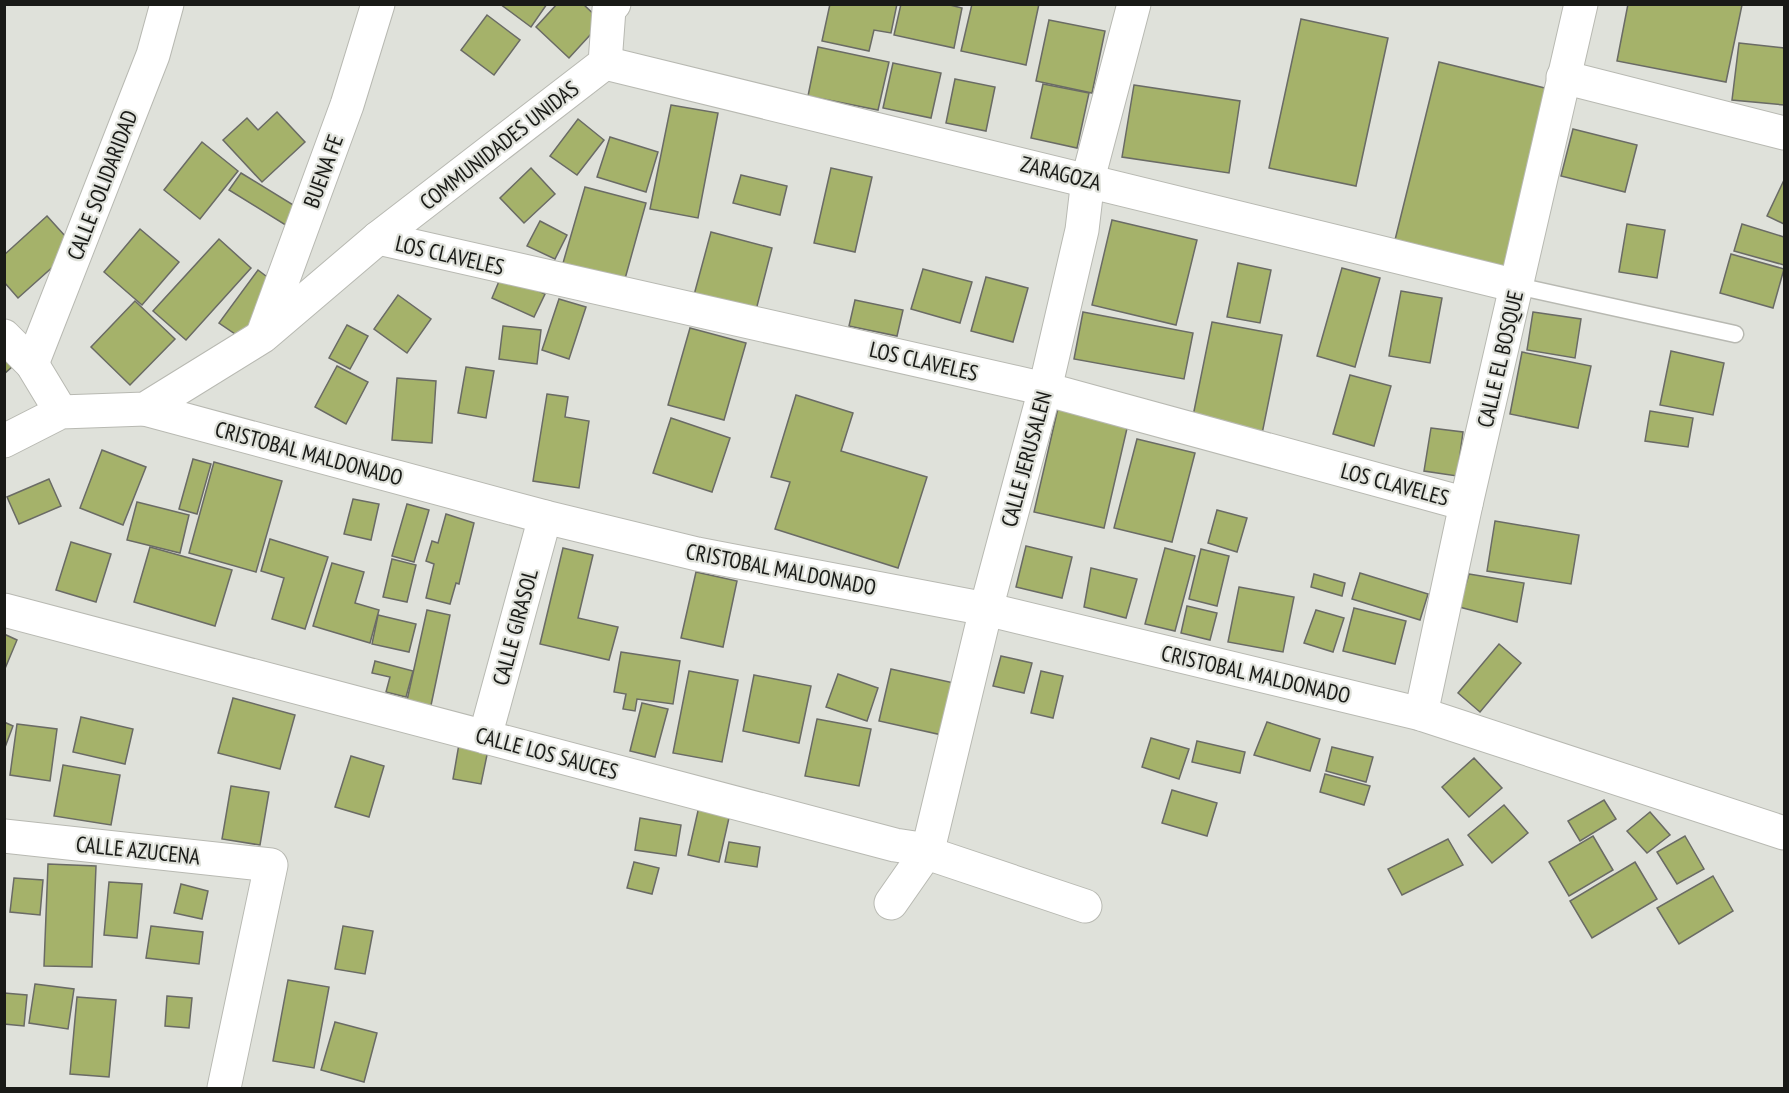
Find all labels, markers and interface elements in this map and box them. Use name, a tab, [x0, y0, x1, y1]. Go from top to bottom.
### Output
street label: COMMUNIDADES UNIDAS	[414, 74, 584, 216]
street label: CALLE SOLIDARIDAD	[61, 106, 143, 264]
street label: BUENA FE	[297, 131, 349, 211]
street label: ZARAGOZA	[1018, 150, 1105, 197]
street label: LOS CLAVELES	[393, 229, 507, 281]
street label: CALLE EL BOSQUE	[1471, 288, 1529, 430]
street label: LOS CLAVELES	[867, 335, 981, 387]
street label: CALLE JERUSALEN	[994, 388, 1058, 530]
street label: CRISTOBAL MALDONADO	[212, 414, 406, 492]
street label: LOS CLAVELES	[1338, 456, 1452, 512]
street label: CRISTOBAL MALDONADO	[684, 537, 878, 601]
street label: CALLE GIRASOL	[486, 566, 544, 688]
street label: CRISTOBAL MALDONADO	[1159, 639, 1353, 709]
street label: CALLE LOS SAUCES	[473, 721, 621, 785]
street label: CALLE AZUCENA	[75, 830, 202, 871]

